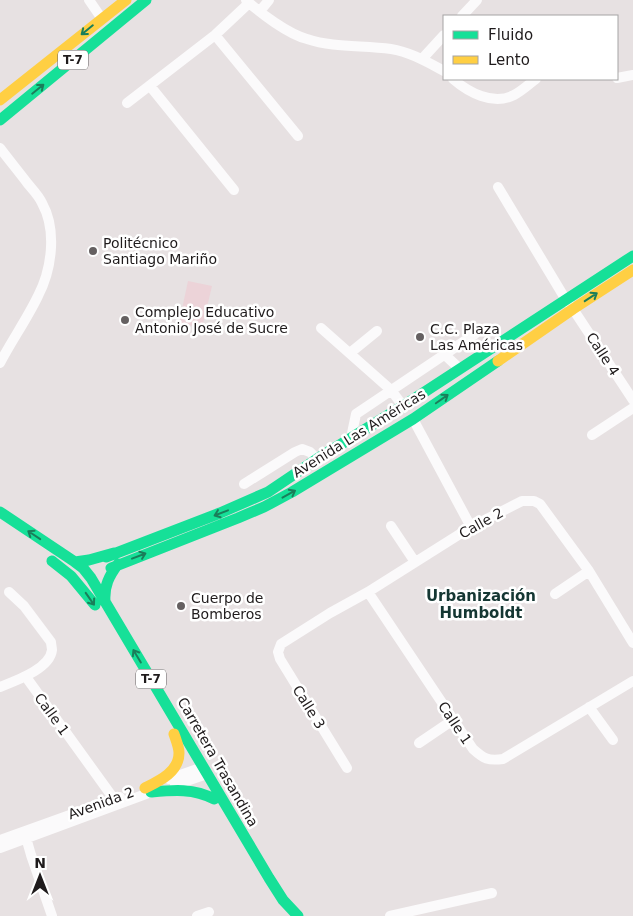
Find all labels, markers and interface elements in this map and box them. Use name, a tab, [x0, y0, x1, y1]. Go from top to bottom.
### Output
legend	[443, 15, 618, 80]
one-way arrow	[81, 25, 94, 36]
text: Fluido	[488, 26, 533, 44]
road number: T-7	[58, 50, 88, 70]
text: Lento	[488, 51, 530, 69]
one-way arrow	[31, 84, 44, 95]
place label: Politécnico Santiago Mariño	[103, 235, 217, 267]
marker: Politécnico Santiago Mariño	[87, 245, 99, 257]
one-way arrow	[583, 292, 597, 302]
place label: Complejo Educativo Antonio José de Sucre	[135, 304, 288, 336]
marker: Complejo Educativo Antonio José de Sucre	[119, 314, 131, 326]
place label: C.C. Plaza Las Américas	[430, 321, 523, 353]
street label: Calle 4	[583, 329, 623, 379]
marker: C.C. Plaza Las Américas	[414, 331, 426, 343]
street label: Avenida Las Américas	[290, 386, 428, 480]
one-way arrow	[435, 394, 449, 404]
one-way arrow	[281, 488, 296, 498]
street label: Calle 2	[456, 504, 506, 542]
one-way arrow	[214, 508, 229, 518]
one-way arrow	[27, 529, 41, 540]
one-way arrow	[131, 551, 146, 560]
district label: Urbanización Humboldt	[426, 587, 536, 622]
place label: Cuerpo de Bomberos	[191, 590, 263, 622]
one-way arrow	[85, 592, 96, 606]
marker: Cuerpo de Bomberos	[175, 600, 187, 612]
one-way arrow	[132, 649, 142, 663]
road number: T-7	[136, 670, 166, 689]
street label: Calle 3	[289, 682, 329, 732]
street label: Calle 1	[31, 690, 73, 738]
street label: Carretera Trasandina	[174, 695, 262, 829]
street label: Calle 1	[435, 699, 475, 747]
street label: Avenida 2	[66, 784, 136, 822]
north arrow	[15, 851, 65, 901]
text: N	[34, 855, 46, 871]

